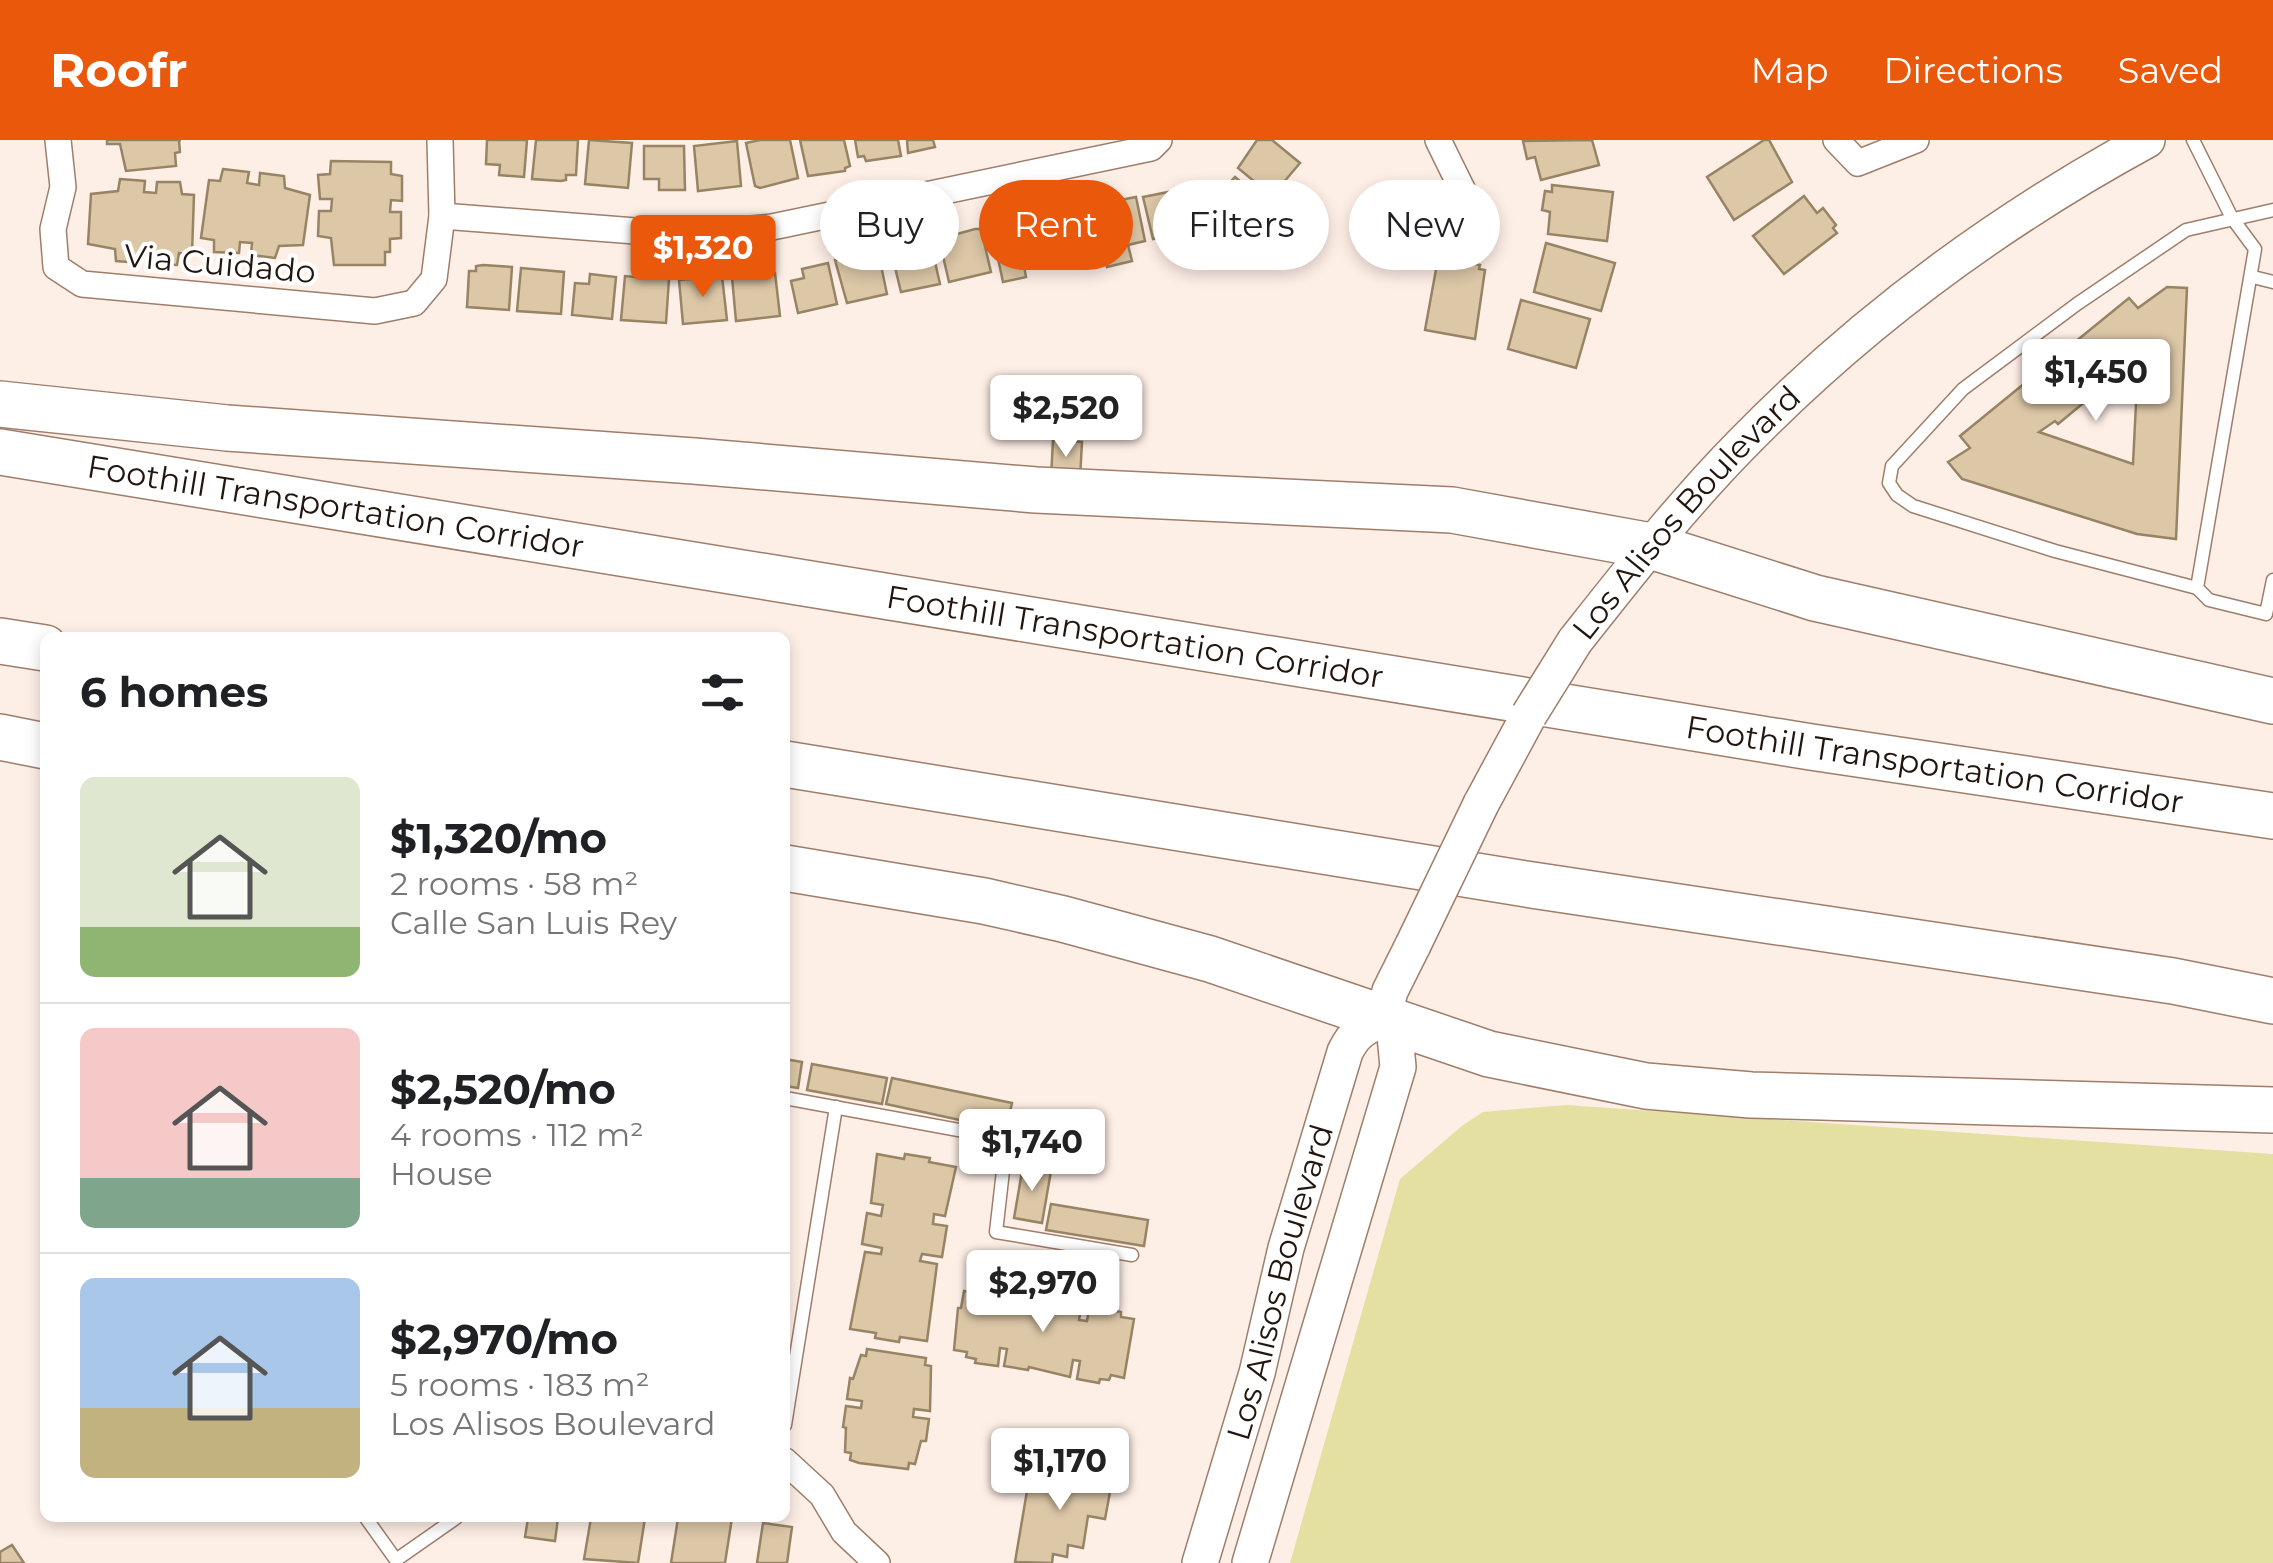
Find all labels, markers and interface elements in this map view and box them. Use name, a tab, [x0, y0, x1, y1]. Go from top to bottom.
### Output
text: Roofr	[50, 41, 187, 99]
text: Map	[1751, 49, 1829, 92]
text: Directions	[1884, 49, 2063, 92]
text: Saved	[2118, 49, 2223, 92]
chip: Buy	[820, 180, 959, 270]
chip: Rent	[979, 180, 1133, 270]
chip: Filters	[1153, 180, 1329, 270]
chip: New	[1349, 180, 1500, 270]
pin: $1,320	[622, 215, 784, 300]
text: $1,320	[653, 228, 753, 267]
street label: Via Cuidado	[123, 236, 317, 291]
pin: $1,450	[2015, 339, 2177, 424]
text: $1,450	[2044, 352, 2148, 391]
pin: $2,520	[985, 375, 1147, 460]
street label: Los Alisos Boulevard	[1564, 377, 1808, 647]
text: $2,520	[1012, 388, 1120, 427]
street label: Foothill Transportation Corridor	[84, 446, 587, 566]
street label: Foothill Transportation Corridor	[884, 577, 1386, 696]
icon: filters	[695, 665, 750, 720]
text: 6 homes	[80, 666, 268, 718]
street label: Foothill Transportation Corridor	[1683, 707, 2186, 821]
text: $1,320/mo	[390, 812, 607, 864]
icon: home	[160, 817, 280, 937]
text: 2 rooms · 58 m²	[390, 864, 638, 903]
text: Calle San Luis Rey	[390, 903, 677, 942]
text: $2,520/mo	[390, 1063, 616, 1115]
icon: home	[160, 1068, 280, 1188]
pin: $1,740	[951, 1109, 1113, 1194]
text: 4 rooms · 112 m²	[390, 1115, 644, 1154]
street label: Los Alisos Boulevard	[1218, 1120, 1341, 1445]
text: $1,740	[981, 1122, 1083, 1161]
text: House	[390, 1154, 493, 1193]
pin: $2,970	[962, 1250, 1124, 1335]
text: $2,970	[988, 1263, 1098, 1302]
text: $2,970/mo	[390, 1313, 618, 1365]
icon: home	[160, 1318, 280, 1438]
text: 5 rooms · 183 m²	[390, 1365, 650, 1404]
text: Los Alisos Boulevard	[390, 1404, 716, 1443]
pin: $1,170	[979, 1428, 1141, 1513]
text: $1,170	[1013, 1441, 1107, 1480]

